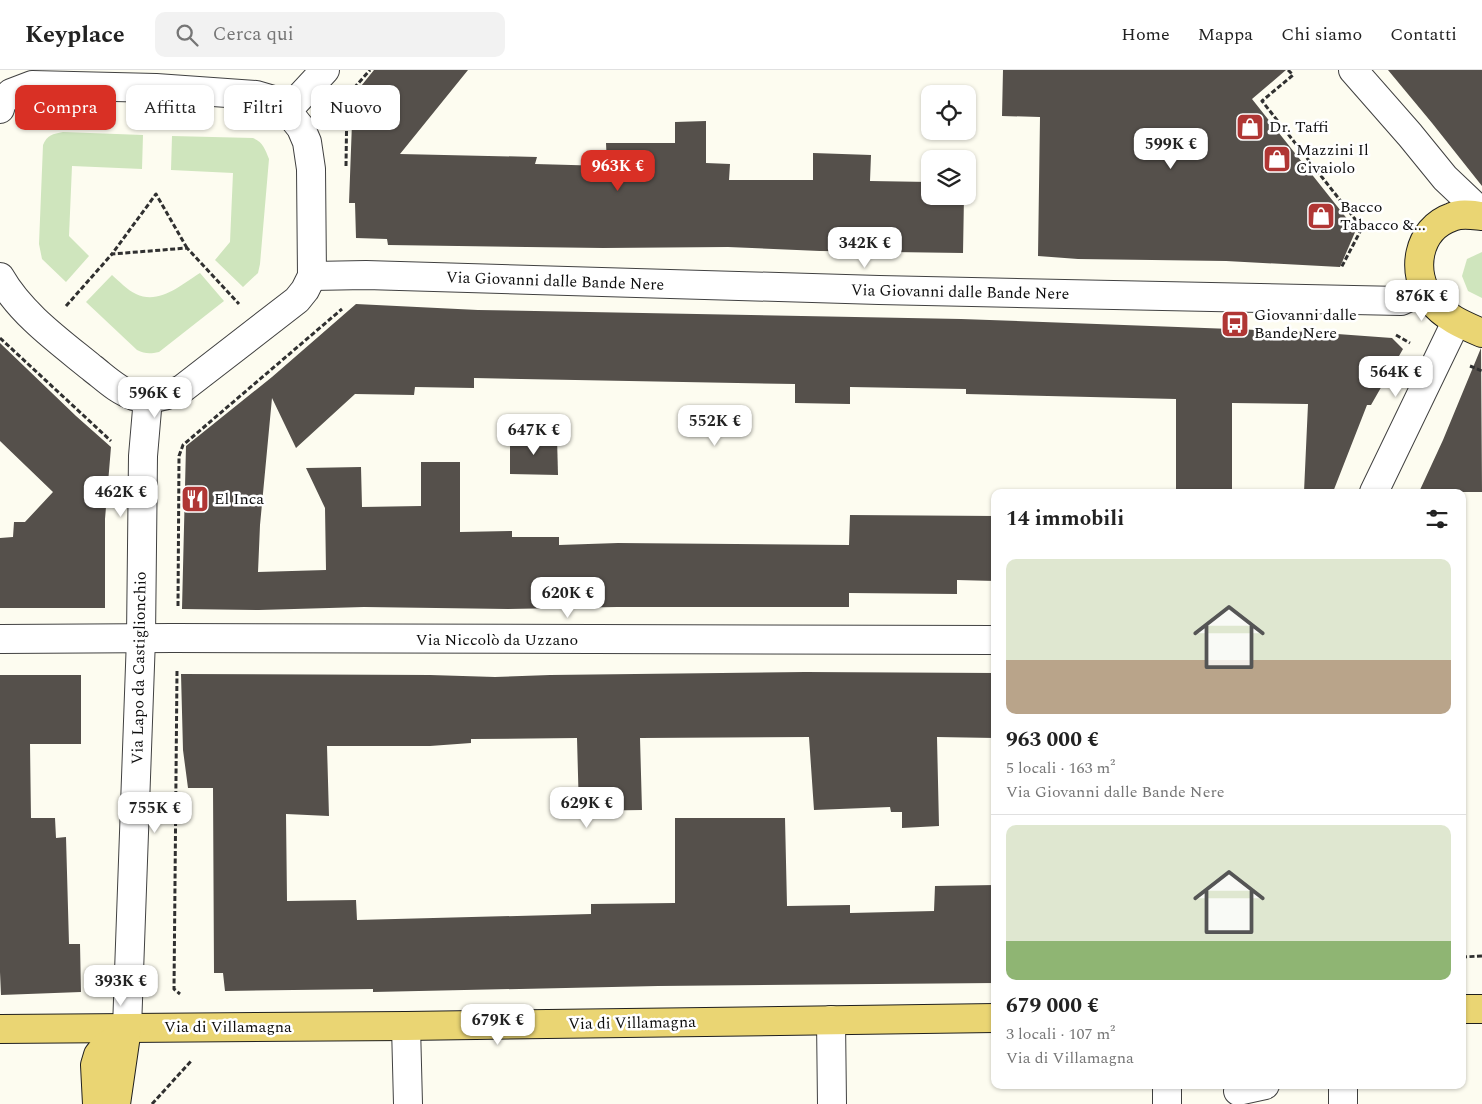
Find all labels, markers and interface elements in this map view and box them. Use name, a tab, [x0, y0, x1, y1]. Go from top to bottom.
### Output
search box	[155, 12, 505, 57]
text: Keyplace	[25, 17, 125, 53]
text: Cerca qui	[213, 20, 294, 49]
icon: search	[173, 21, 201, 49]
text: Home	[1121, 21, 1170, 48]
text: Mappa	[1198, 21, 1253, 48]
text: Chi siamo	[1281, 21, 1362, 48]
text: Contatti	[1390, 21, 1457, 48]
chip: Compra	[15, 85, 116, 130]
chip: Affitta	[126, 85, 214, 130]
chip: Filtri	[224, 85, 301, 130]
chip: Nuovo	[311, 85, 400, 130]
map controls	[921, 85, 976, 205]
button: locate	[921, 85, 976, 140]
shop icon: Dr. Taffi	[1235, 112, 1265, 142]
place label: Dr. Taffi	[1269, 115, 1329, 139]
pin: 599K €	[1130, 128, 1212, 170]
text: 599K €	[1145, 132, 1197, 156]
place label: Mazzini Il Civaiolo	[1296, 138, 1369, 180]
shop icon: Mazzini Il Civaiolo	[1262, 144, 1292, 174]
pin: 963K €	[577, 150, 659, 192]
button: layers	[921, 150, 976, 205]
text: 963K €	[592, 154, 644, 178]
place label: Bacco Tabacco &...	[1340, 195, 1426, 237]
shop icon: Bacco Tabacco &...	[1306, 201, 1336, 231]
pin: 342K €	[824, 226, 906, 269]
text: 342K €	[839, 231, 891, 255]
street label: Via Giovanni dalle Bande Nere	[445, 265, 665, 297]
street label: Via Giovanni dalle Bande Nere	[851, 278, 1069, 306]
pin: 876K €	[1381, 280, 1463, 322]
text: 876K €	[1396, 284, 1448, 308]
place label: Giovanni dalle Bande Nere	[1254, 303, 1357, 345]
bus stop icon: Giovanni dalle Bande Nere	[1220, 309, 1250, 339]
pin: 564K €	[1355, 356, 1437, 398]
text: 564K €	[1370, 360, 1422, 384]
pin: 596K €	[114, 376, 196, 419]
text: 596K €	[129, 381, 181, 405]
pin: 552K €	[674, 404, 756, 447]
text: 552K €	[689, 409, 741, 433]
pin: 647K €	[493, 414, 575, 456]
text: 647K €	[508, 418, 560, 442]
pin: 462K €	[80, 476, 162, 518]
text: 462K €	[95, 480, 147, 504]
restaurant icon: El Inca	[180, 484, 210, 514]
place label: El Inca	[214, 487, 264, 511]
text: 14 immobili	[1006, 503, 1124, 535]
icon: filters	[1423, 505, 1451, 533]
street label: Via Lapo da Castiglionchio	[125, 571, 153, 765]
pin: 620K €	[527, 576, 609, 619]
text: 620K €	[542, 581, 594, 605]
icon: home	[1184, 592, 1274, 682]
street label: Via Niccolò da Uzzano	[416, 628, 578, 652]
text: 963 000 €	[1006, 724, 1099, 756]
text: 5 locali · 163 m²	[1006, 756, 1115, 780]
text: Via Giovanni dalle Bande Nere	[1006, 780, 1224, 804]
pin: 629K €	[546, 786, 628, 829]
text: 629K €	[561, 791, 613, 815]
pin: 755K €	[114, 792, 196, 834]
text: 755K €	[129, 796, 181, 820]
icon: home	[1184, 857, 1274, 947]
pin: 393K €	[80, 964, 162, 1007]
text: 393K €	[95, 969, 147, 993]
text: 679 000 €	[1006, 990, 1099, 1022]
pin: 679K €	[457, 1004, 539, 1046]
text: 679K €	[472, 1008, 524, 1032]
street label: Via di Villamagna	[568, 1010, 696, 1036]
street label: Via di Villamagna	[164, 1015, 292, 1039]
text: 3 locali · 107 m²	[1006, 1022, 1115, 1046]
text: Via di Villamagna	[1006, 1046, 1134, 1070]

